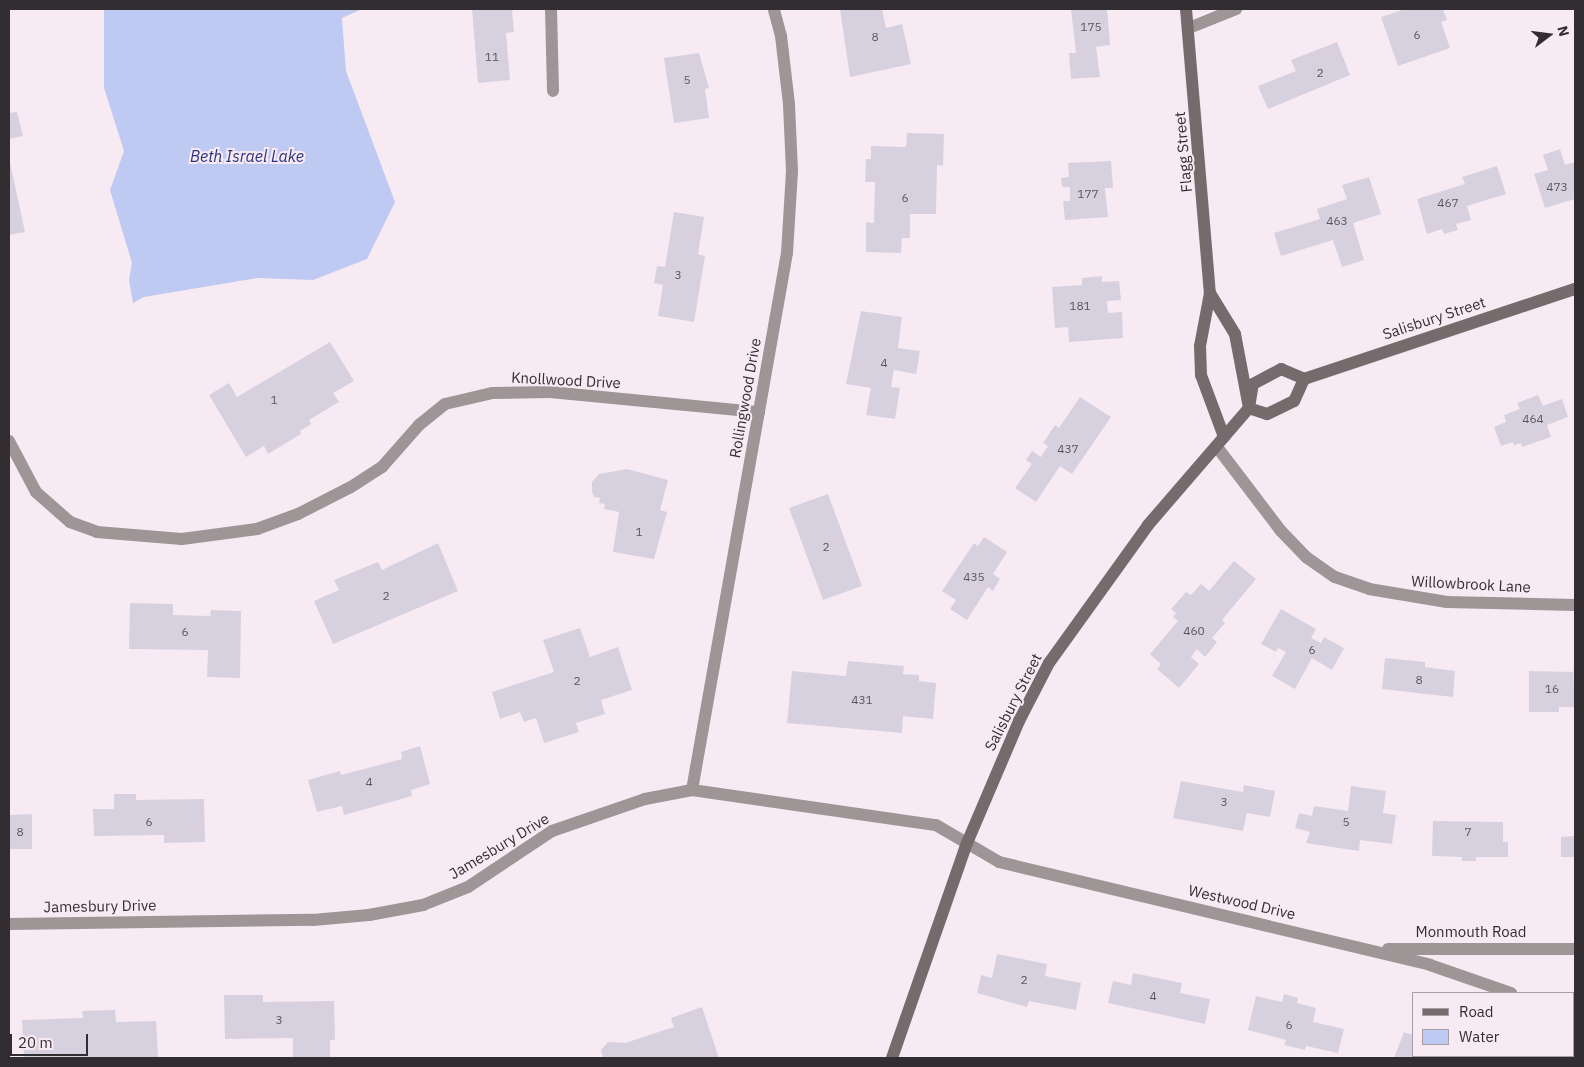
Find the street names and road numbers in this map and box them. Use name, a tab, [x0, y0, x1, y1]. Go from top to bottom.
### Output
street label: Flagg Street	[1171, 111, 1195, 193]
street label: Salisbury Street	[1380, 293, 1488, 343]
street label: Rollingwood Drive	[726, 337, 764, 459]
street label: Knollwood Drive	[511, 368, 621, 392]
street label: Willowbrook Lane	[1411, 572, 1531, 596]
street label: Salisbury Street	[981, 650, 1045, 754]
street label: Jamesbury Drive	[446, 809, 552, 883]
street label: Westwood Drive	[1187, 881, 1297, 923]
street label: Jamesbury Drive	[43, 896, 157, 916]
street label: Monmouth Road	[1416, 923, 1526, 941]

